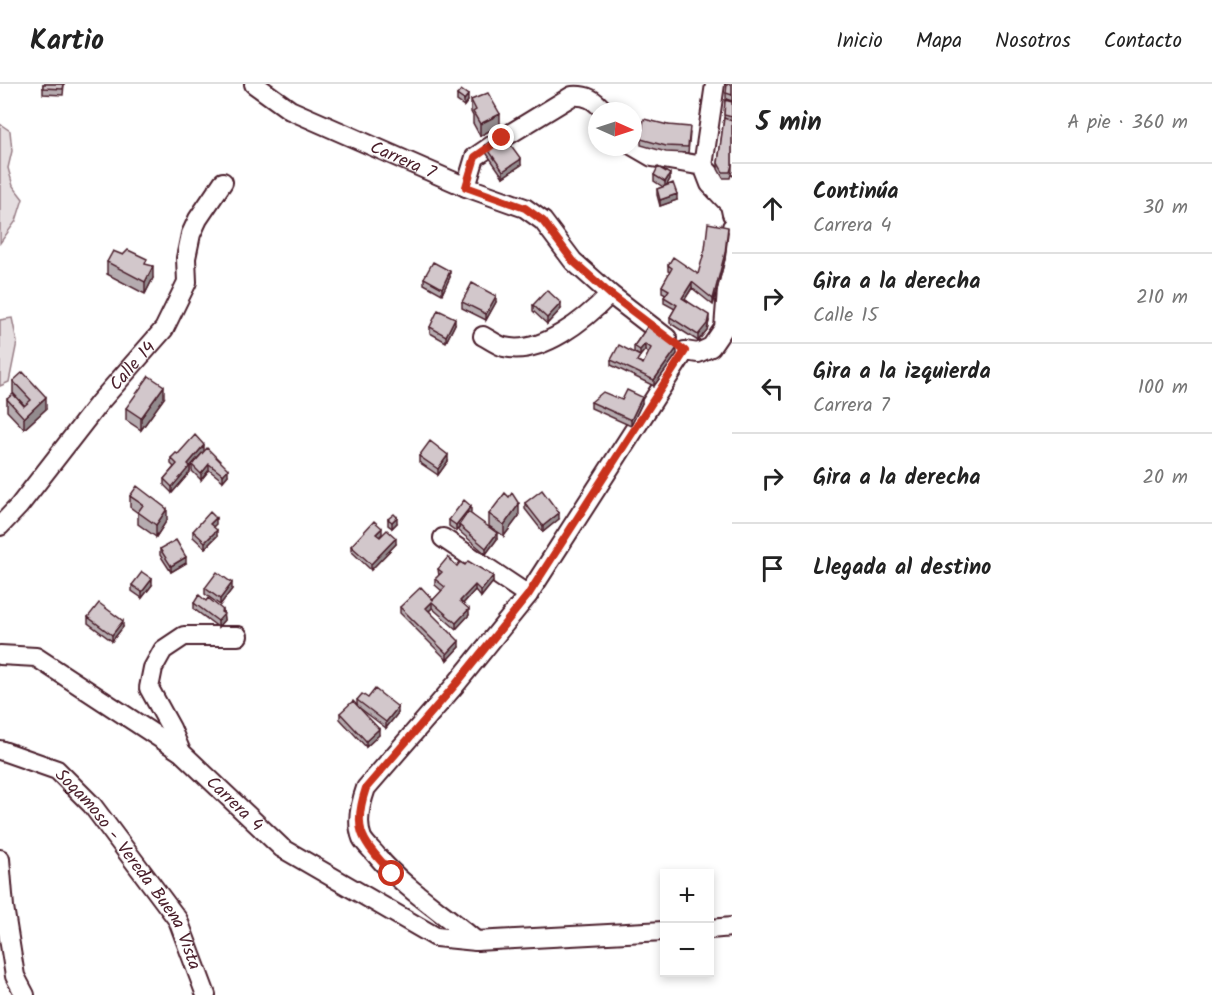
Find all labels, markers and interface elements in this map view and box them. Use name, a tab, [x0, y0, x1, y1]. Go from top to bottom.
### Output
text: Kartio	[30, 19, 104, 64]
text: Inicio	[836, 25, 883, 58]
text: Mapa	[916, 25, 962, 58]
text: Nosotros	[995, 25, 1071, 58]
text: Contacto	[1104, 25, 1182, 58]
north arrow	[588, 102, 642, 156]
text: 5 min	[756, 102, 822, 144]
text: A pie · 360 m	[1067, 107, 1188, 139]
route end	[488, 124, 514, 150]
street label: Carrera 7	[365, 134, 441, 188]
text: Continúa	[813, 175, 898, 210]
icon: ahead	[756, 192, 789, 225]
text: 30 m	[1143, 192, 1188, 224]
text: Carrera 4	[813, 210, 892, 242]
text: Gira a la derecha	[813, 265, 980, 300]
icon: right	[756, 282, 789, 315]
text: 210 m	[1136, 282, 1188, 314]
text: Calle 15	[813, 300, 878, 332]
street label: Calle 14	[103, 335, 164, 398]
text: Gira a la izquierda	[813, 355, 991, 390]
icon: left	[756, 372, 789, 405]
text: 100 m	[1138, 372, 1188, 404]
text: Carrera 7	[813, 390, 890, 422]
text: Gira a la derecha	[813, 461, 980, 496]
icon: right	[756, 462, 789, 495]
text: 20 m	[1142, 462, 1188, 494]
text: Llegada al destino	[813, 551, 991, 586]
icon: arrive	[756, 552, 789, 585]
street label: Sogamoso - Vereda Buena Vista	[47, 762, 208, 974]
street label: Carrera 4	[198, 770, 270, 839]
route start	[378, 860, 404, 886]
map controls	[660, 869, 714, 977]
button: +	[660, 869, 714, 923]
button: −	[660, 923, 714, 977]

